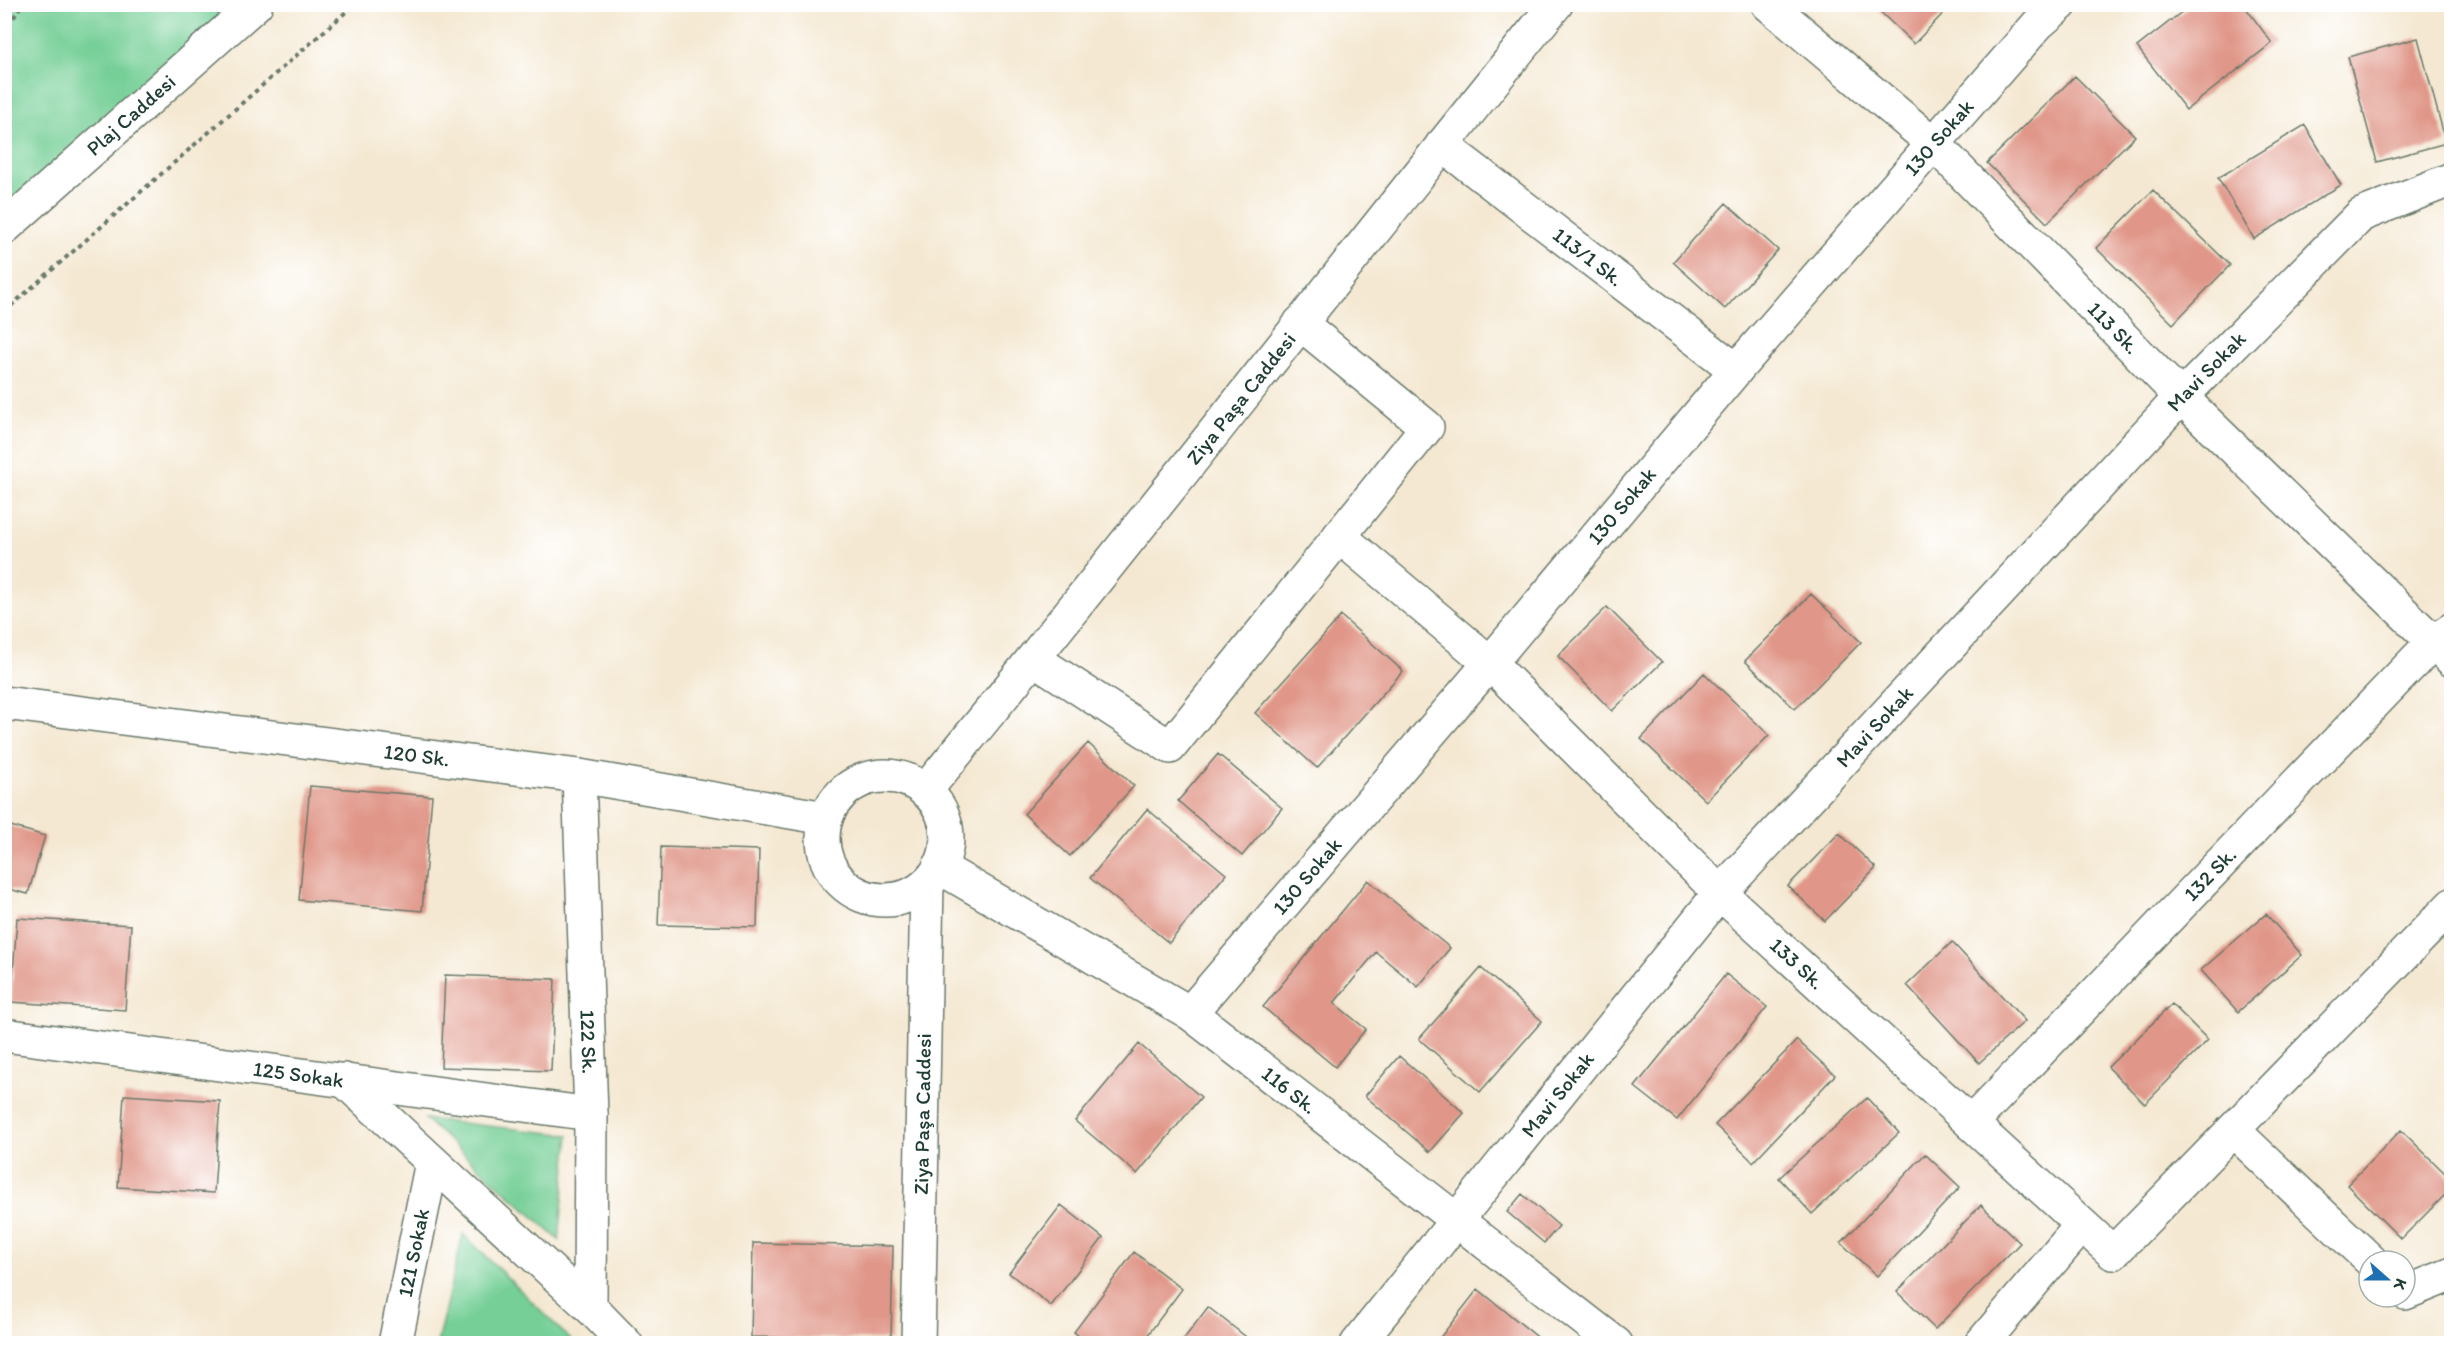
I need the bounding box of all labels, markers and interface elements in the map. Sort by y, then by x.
street label: Plaj Caddesi [81,69,180,161]
street label: 130 Sokak [1898,94,1979,181]
street label: 113/1 Sk. [1548,222,1629,291]
street label: 113 Sk. [2083,296,2145,359]
street label: Mavi Sokak [2161,326,2251,416]
street label: Ziya Paşa Caddesi [1181,327,1301,469]
street label: 130 Sokak [1582,462,1661,549]
street label: Mavi Sokak [1830,680,1918,772]
street label: 120 Sk. [382,738,451,771]
street label: 130 Sokak [1267,832,1347,920]
street label: 132 Sk. [2178,842,2241,906]
street label: 133 Sk. [1765,932,1830,994]
street label: 122 Sk. [575,1009,603,1074]
street label: Ziya Paşa Caddesi [908,1033,936,1195]
street label: Mavi Sokak [1515,1047,1599,1142]
street label: 125 Sokak [252,1056,345,1093]
street label: 116 Sk. [1257,1060,1322,1119]
street label: 121 Sokak [392,1206,434,1299]
north arrow [2357,1249,2417,1309]
text: K [2390,1276,2411,1293]

